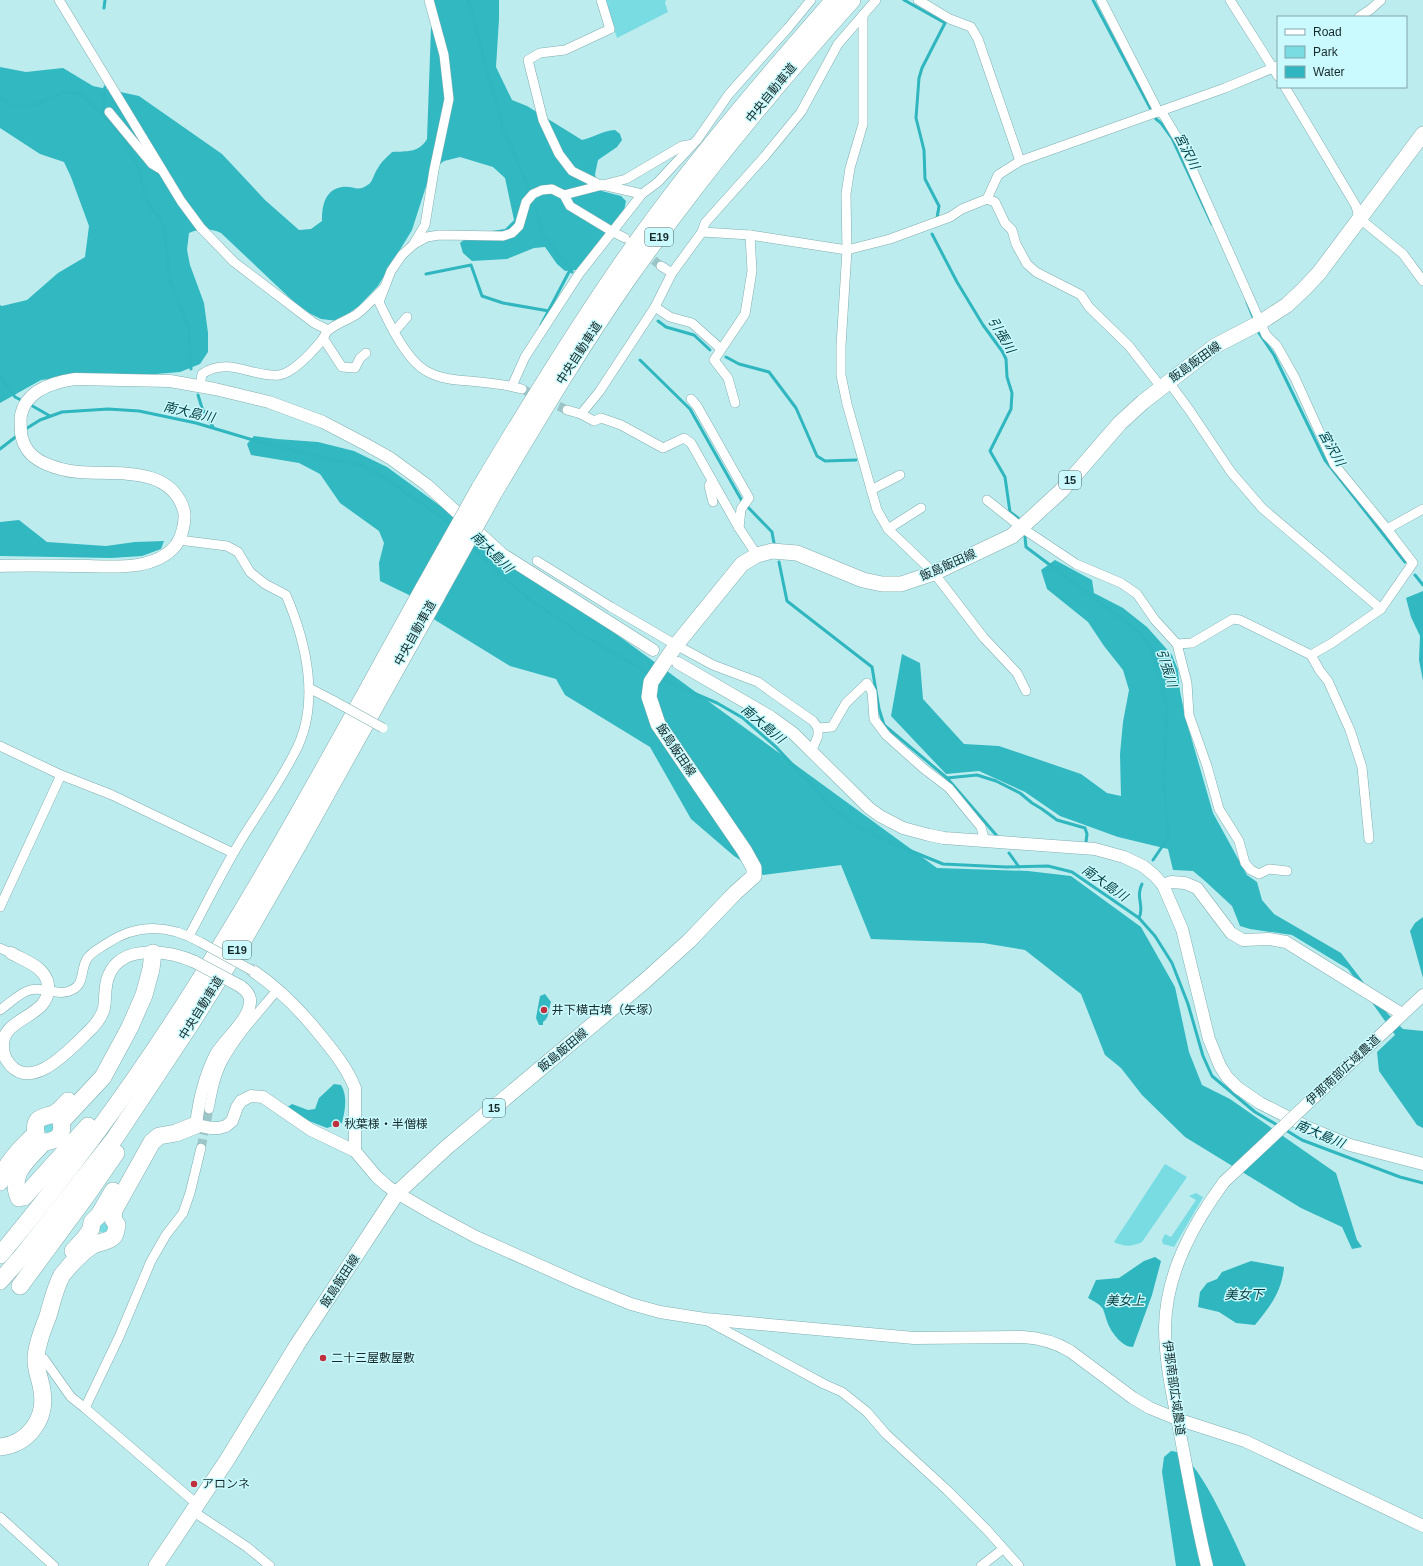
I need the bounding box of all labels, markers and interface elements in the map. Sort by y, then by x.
legend [1277,16,1407,88]
text: Road [1313,25,1342,39]
text: Park [1313,45,1339,59]
street label: 中央自動車道 [743,61,799,125]
text: Water [1313,65,1345,79]
water label: 宮沢川 [1171,130,1203,174]
road number: E19 [645,228,673,246]
water label: 引張川 [986,314,1019,357]
street label: 中央自動車道 [554,319,604,387]
street label: 飯島飯田線 [1167,339,1223,385]
water label: 南大島川 [162,399,218,426]
water label: 宮沢川 [1316,427,1349,470]
road number: 15 [1059,471,1081,489]
water label: 南大島川 [468,529,517,577]
street label: 飯島飯田線 [918,546,978,584]
street label: 中央自動車道 [391,598,439,668]
water label: 引張川 [1154,647,1180,691]
water label: 南大島川 [738,702,789,748]
street label: 飯島飯田線 [653,721,699,779]
water label: 南大島川 [1079,862,1132,905]
road number: E19 [223,941,251,959]
street label: 中央自動車道 [176,974,226,1042]
place label: 井下横古墳（矢塚） [552,1003,660,1017]
marker: 井下横古墳（矢塚） [539,1005,549,1015]
street label: 飯島飯田線 [536,1025,590,1075]
street label: 伊那南部広域農道 [1303,1032,1383,1108]
road number: 15 [483,1099,505,1117]
place label: 秋葉様・半僧様 [344,1117,428,1131]
water label: 南大島川 [1293,1117,1349,1152]
marker: 秋葉様・半僧様 [331,1119,341,1129]
street label: 飯島飯田線 [318,1252,362,1310]
water label: 美女下 [1224,1287,1265,1302]
water label: 美女上 [1105,1293,1145,1308]
street label: 伊那南部広域農道 [1160,1339,1188,1437]
place label: 二十三屋敷屋敷 [331,1351,415,1365]
marker: 二十三屋敷屋敷 [318,1353,328,1363]
place label: アロンネ [202,1477,250,1491]
marker: アロンネ [189,1479,199,1489]

